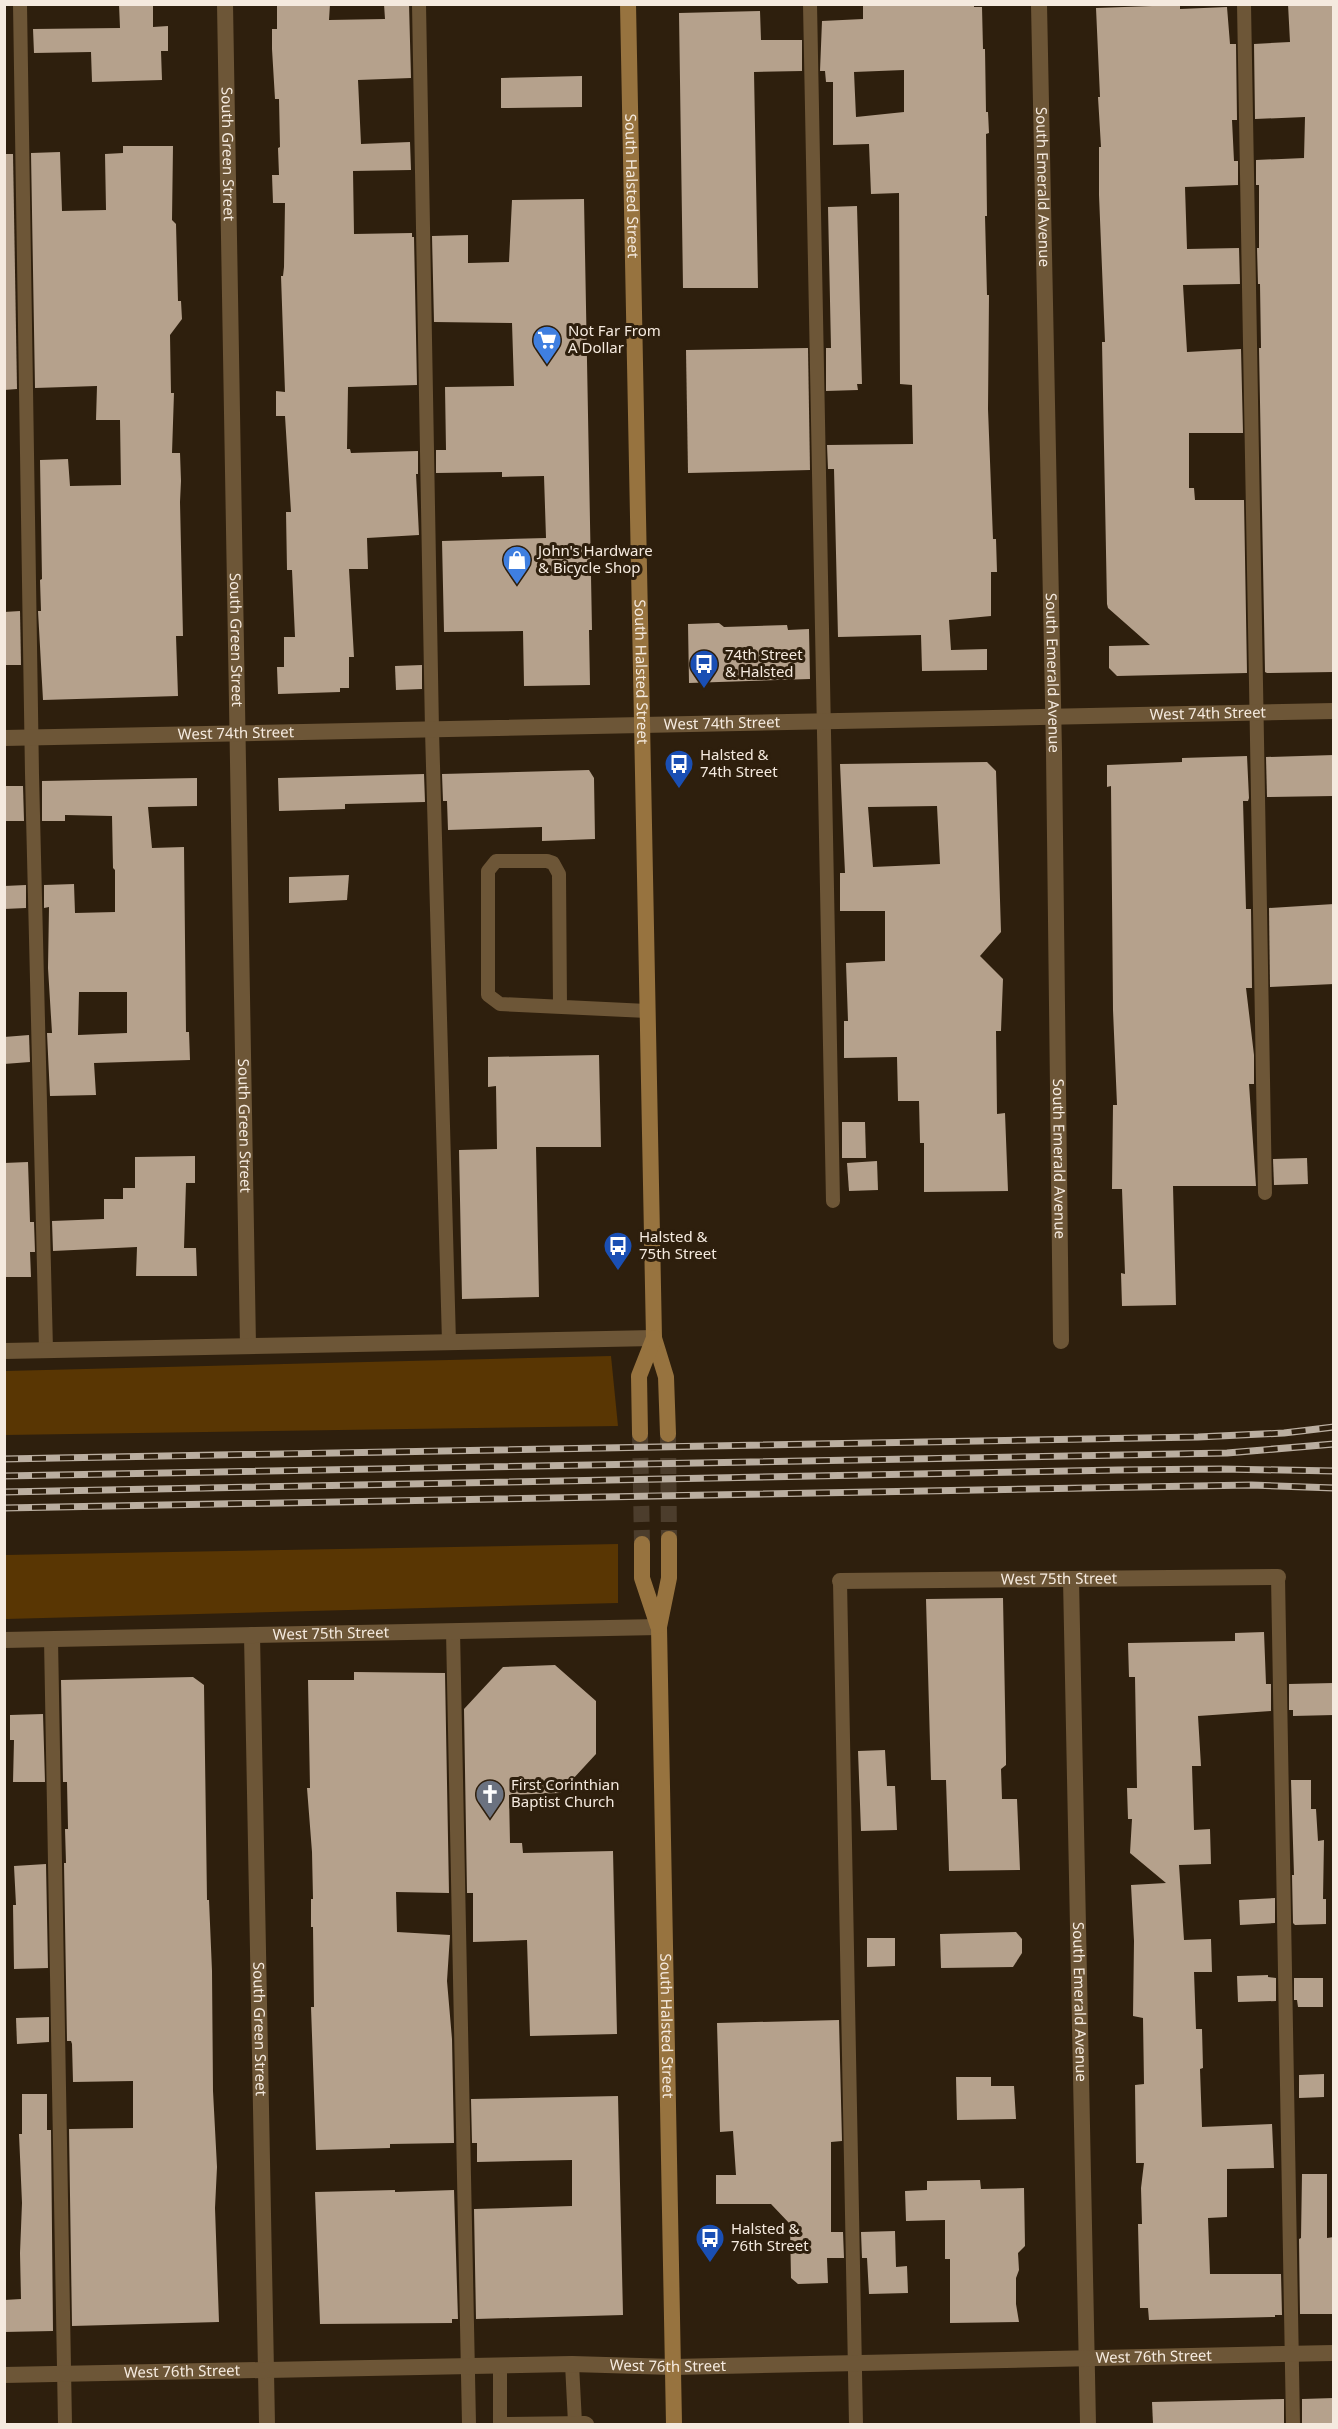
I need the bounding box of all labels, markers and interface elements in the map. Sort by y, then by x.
street label: South Green Street [217,87,240,222]
street label: South Emerald Avenue [1032,107,1055,267]
street label: South Halsted Street [621,113,644,259]
place label: Not Far From A Dollar [568,320,661,357]
supermarket icon: Not Far From A Dollar [531,324,563,366]
place label: John's Hardware & Bicycle Shop [536,540,653,577]
shop icon: John's Hardware & Bicycle Shop [501,544,533,586]
street label: South Green Street [226,573,248,708]
street label: South Emerald Avenue [1042,593,1065,753]
street label: South Halsted Street [631,599,653,745]
place label: 74th Street & Halsted [725,644,803,681]
bus stop icon: 74th Street & Halsted [688,648,720,690]
street label: West 74th Street [1149,701,1267,724]
street label: West 74th Street [663,711,781,734]
street label: West 74th Street [178,721,295,743]
place label: Halsted & 74th Street [700,744,778,781]
bus stop icon: Halsted & 74th Street [663,748,695,790]
street label: South Green Street [234,1059,256,1194]
street label: South Emerald Avenue [1049,1079,1071,1239]
place label: Halsted & 75th Street [639,1226,717,1263]
bus stop icon: Halsted & 75th Street [602,1230,634,1272]
street label: West 75th Street [1001,1567,1118,1589]
street label: West 75th Street [273,1621,390,1644]
place label: First Corinthian Baptist Church [511,1774,619,1811]
church icon: First Corinthian Baptist Church [474,1778,506,1820]
street label: South Emerald Avenue [1069,1922,1092,2082]
street label: South Halsted Street [656,1953,679,2099]
street label: South Green Street [249,1962,272,2097]
place label: Halsted & 76th Street [731,2218,809,2255]
bus stop icon: Halsted & 76th Street [694,2222,726,2264]
street label: West 76th Street [1095,2345,1213,2367]
street label: West 76th Street [609,2354,727,2376]
street label: West 76th Street [124,2359,241,2382]

